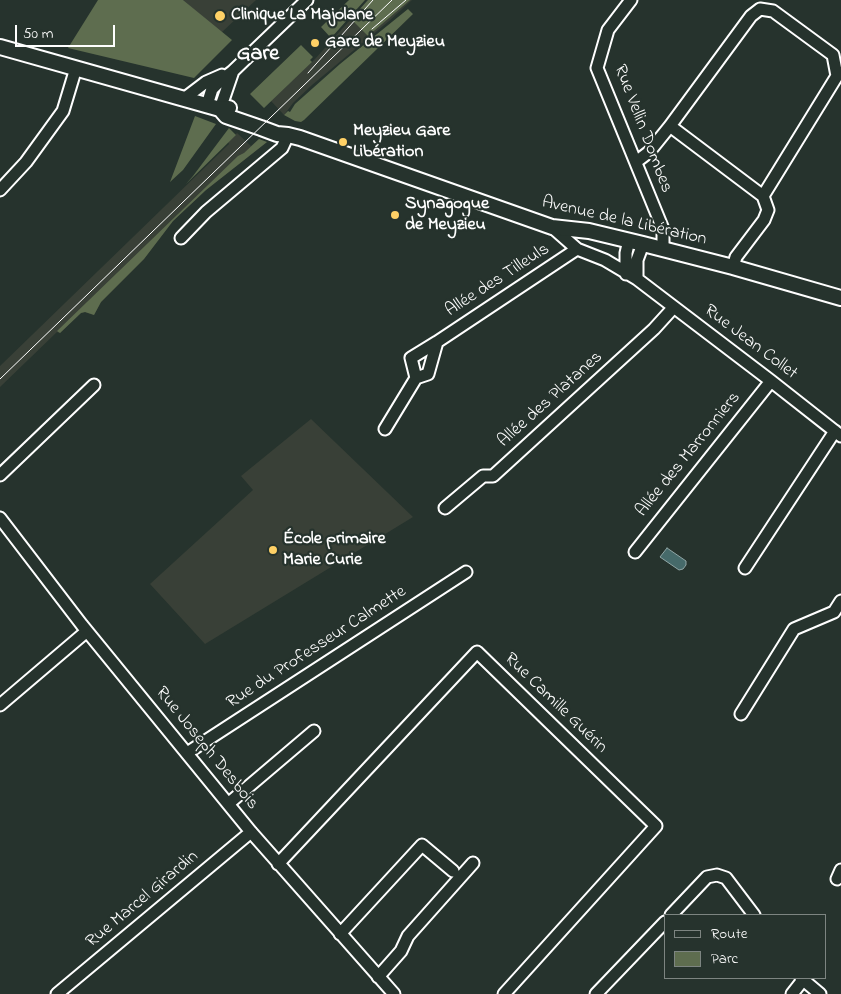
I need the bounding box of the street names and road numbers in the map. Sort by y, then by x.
street label: Rue Vellin Dombes [608,62,676,196]
street label: Avenue de la Libération [539,193,709,251]
street label: Allée des Tilleuls [442,239,554,323]
street label: Rue Jean Collet [699,301,801,385]
street label: Allée des Platanes [494,347,608,453]
street label: Allée des Marronniers [632,388,746,522]
street label: Rue du Professeur Calmette [223,582,411,714]
street label: Rue Camille Guérin [499,649,611,759]
street label: Rue Joseph Desbois [150,683,262,815]
street label: Rue Marcel Girardin [82,847,204,953]

